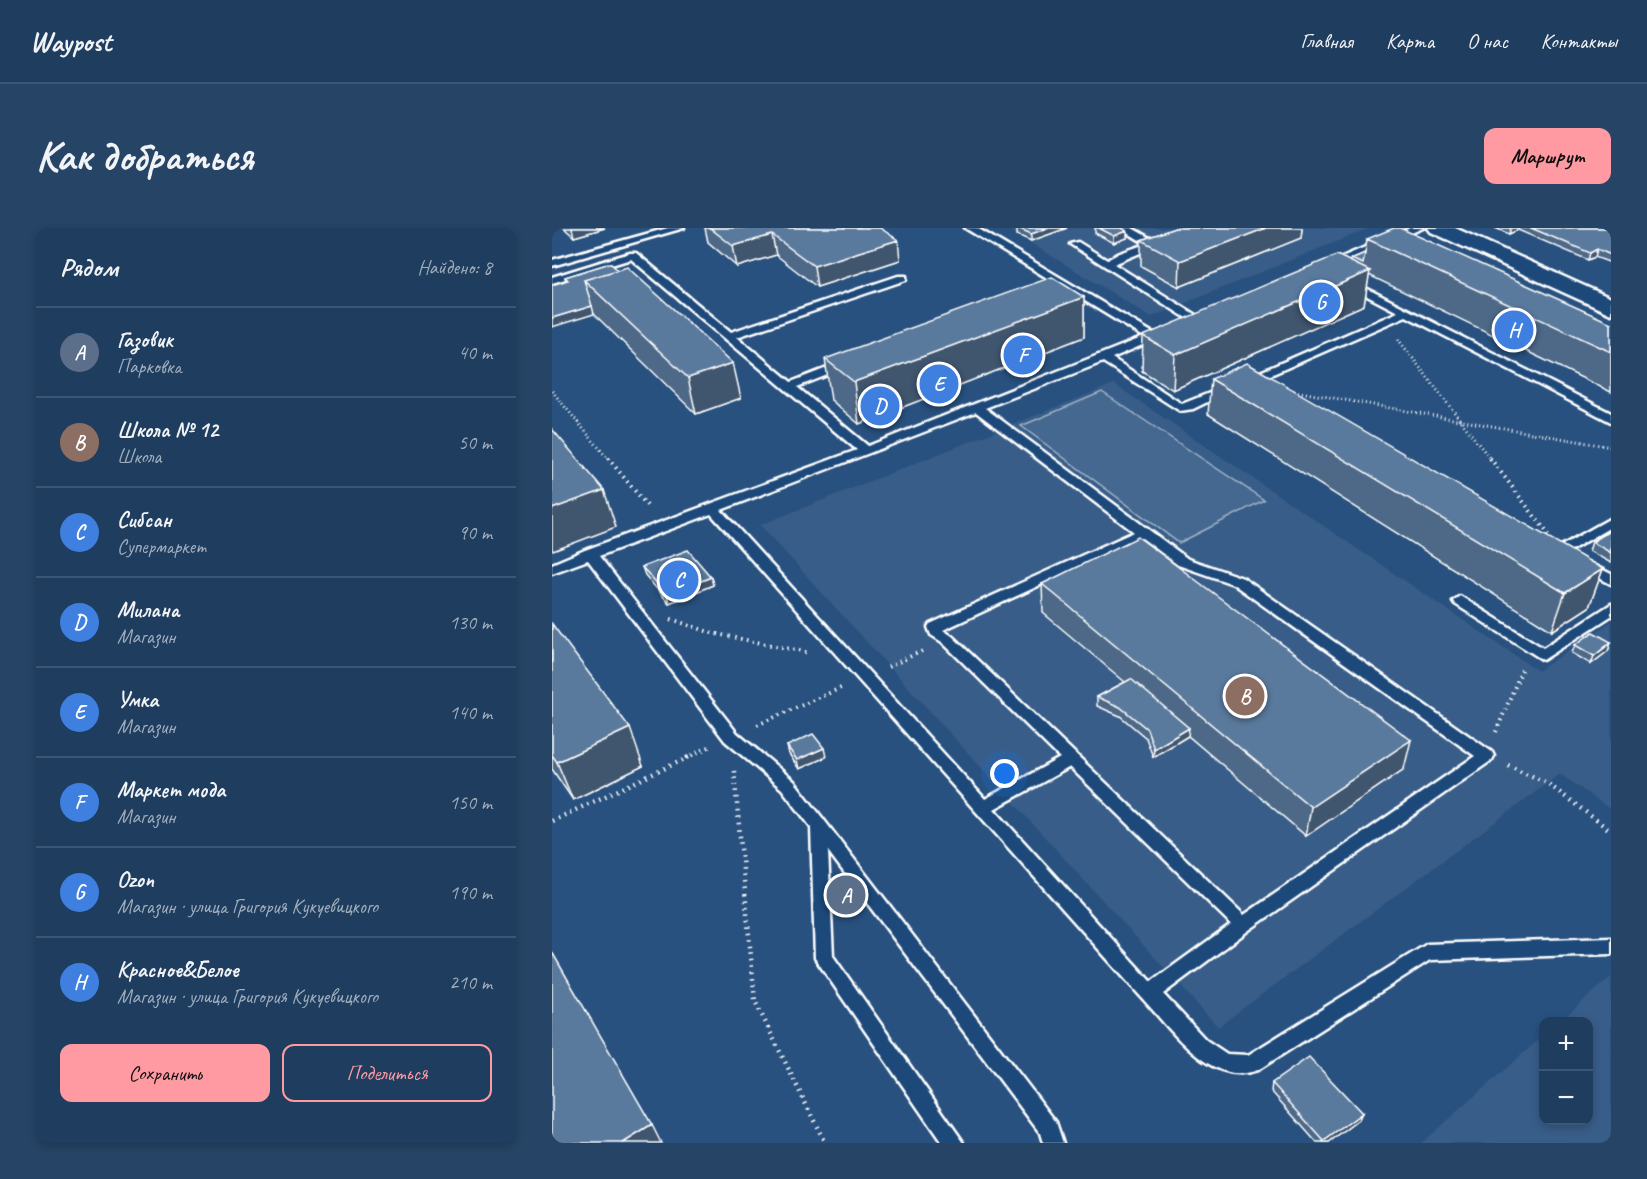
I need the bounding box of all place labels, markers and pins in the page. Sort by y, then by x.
pin: G [1302,280,1340,325]
pin: H [1494,308,1534,352]
pin: F [1004,332,1042,378]
pin: E [920,362,958,406]
pin: D [860,384,900,429]
pin: C [660,558,698,602]
pin: B [1226,674,1264,718]
pin: A [826,872,866,918]

